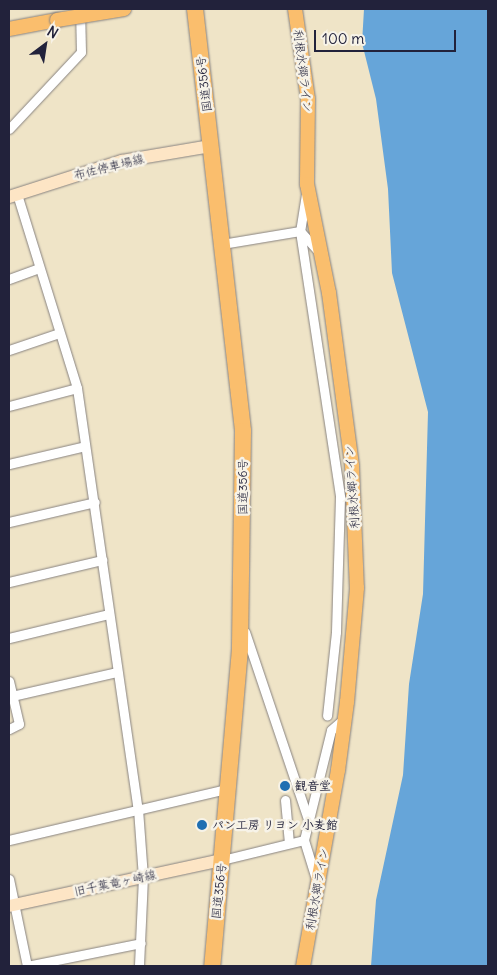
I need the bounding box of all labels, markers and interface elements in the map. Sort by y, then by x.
north arrow [20,20,70,70]
scale bar [317,20,460,52]
text: N [44,22,62,42]
street label: 利根水郷ライン [291,28,315,114]
text: 100 m [322,29,364,48]
street label: 国道356号 [193,55,215,113]
street label: 布佐停車場線 [72,151,146,183]
street label: 利根水郷ライン [342,445,362,529]
street label: 国道356号 [236,459,250,515]
place label: 観音堂 [295,779,331,793]
marker: 観音堂 [279,780,291,792]
place label: パン工房 リヨン 小麦館 [212,818,338,832]
marker: パン工房 リヨン 小麦館 [196,819,208,831]
street label: 利根水郷ライン [303,846,331,932]
street label: 国道356号 [209,862,229,920]
street label: 旧千葉竜ヶ崎線 [72,867,158,899]

